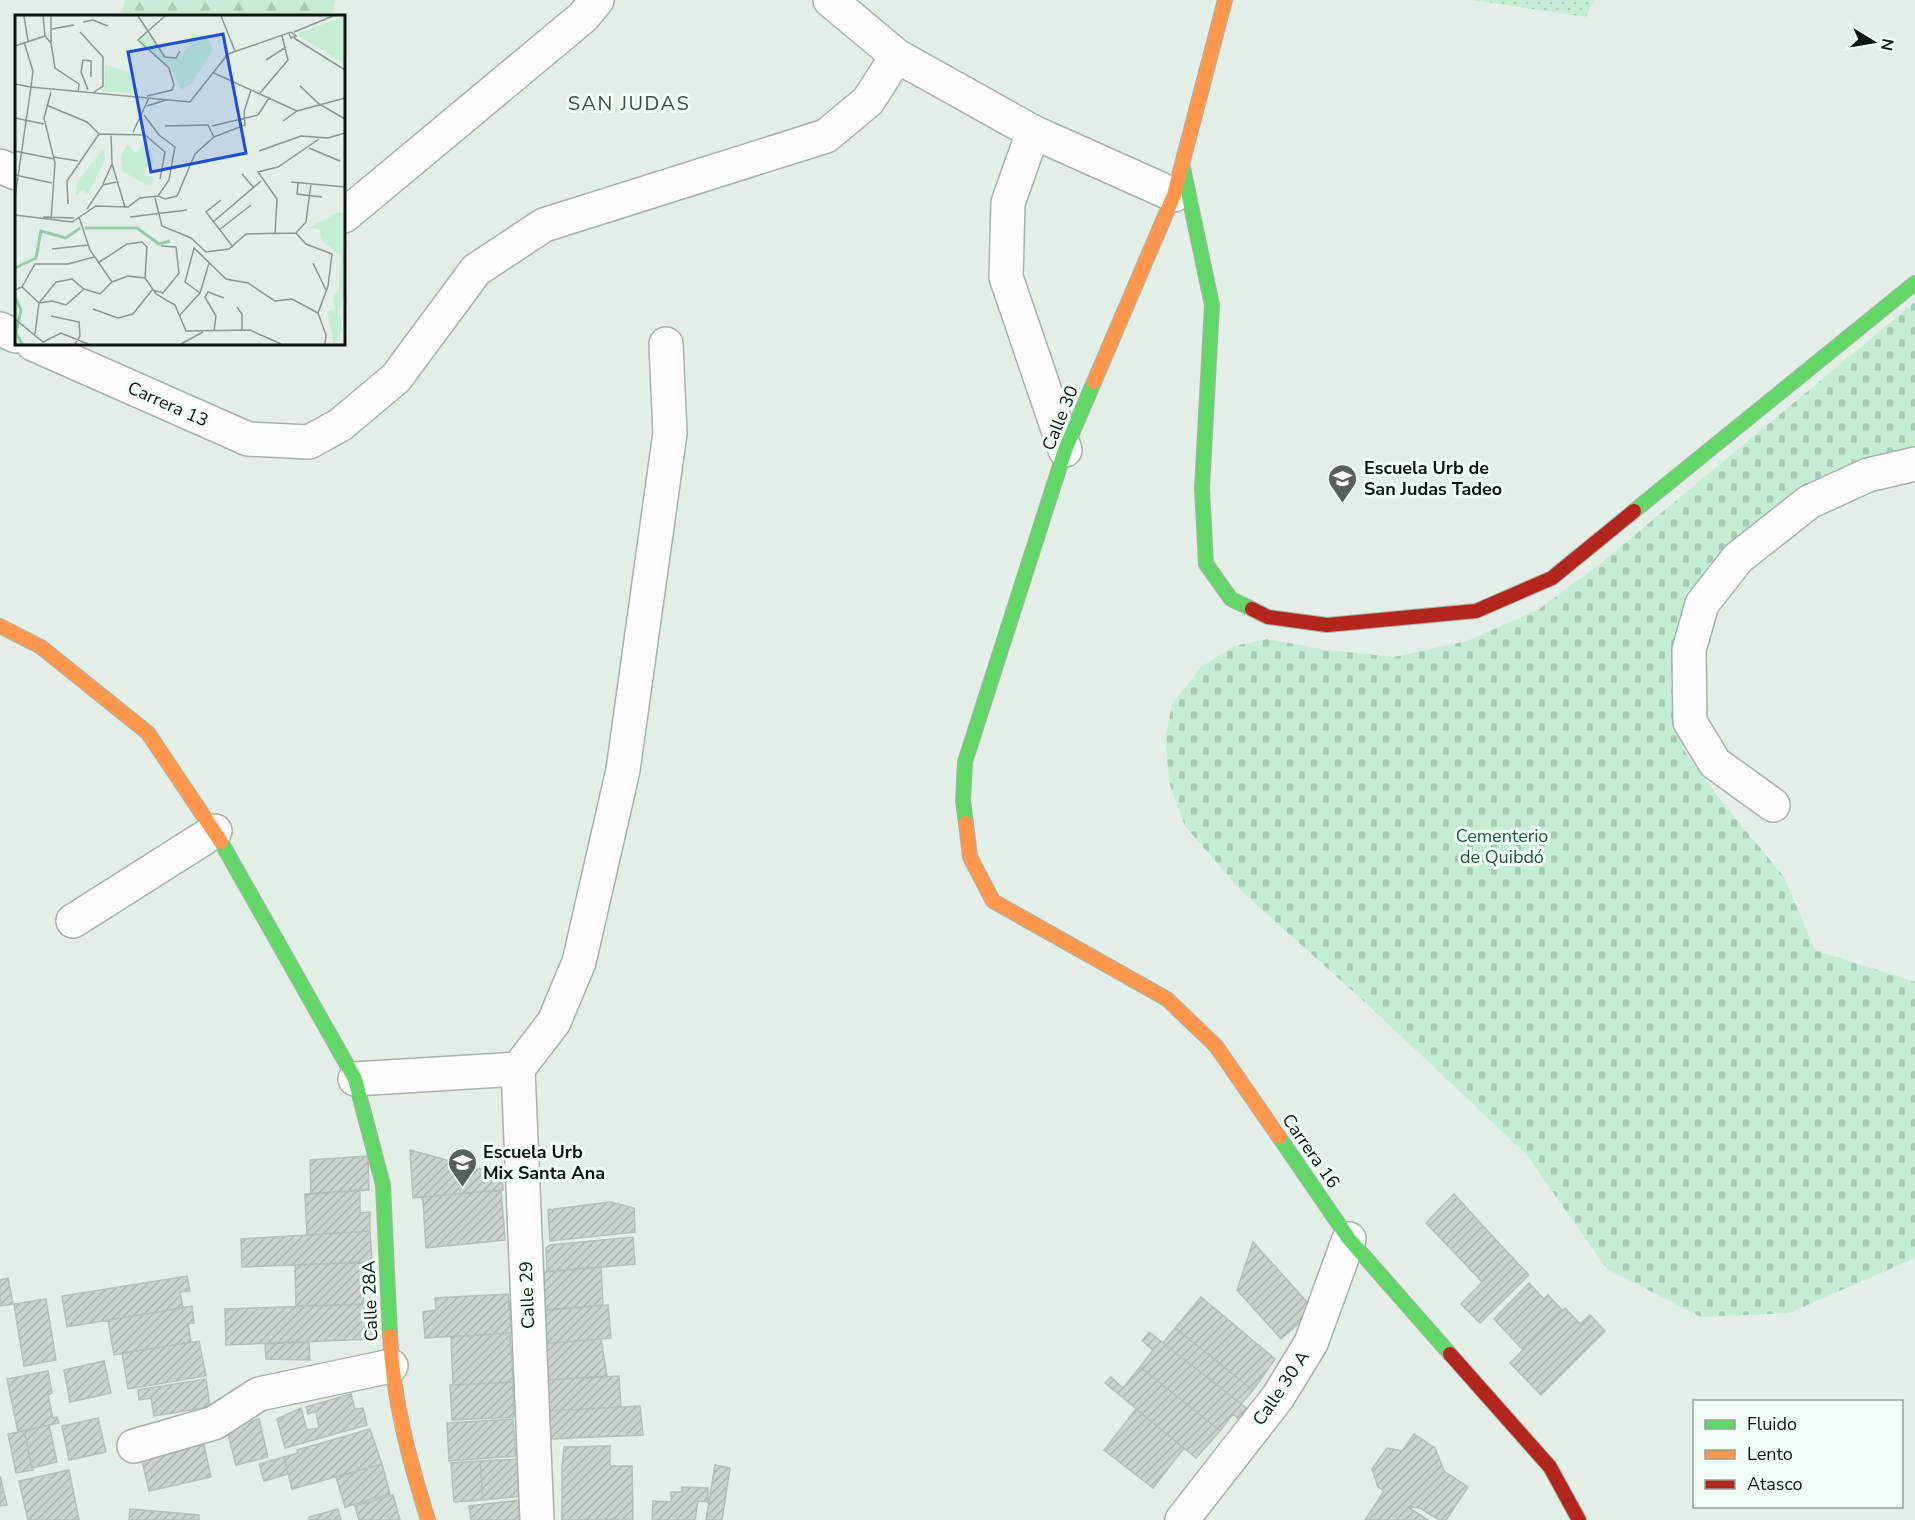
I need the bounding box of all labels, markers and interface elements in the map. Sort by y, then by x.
north arrow [1843,12,1903,72]
inset map [15,15,345,345]
text: N [1875,37,1899,53]
district label: SAN JUDAS [568,90,690,117]
street label: Carrera 13 [124,376,212,432]
street label: Calle 30 [1036,382,1084,454]
place label: Escuela Urb de San Judas Tadeo [1364,456,1502,501]
school or university icon: Escuela Urb de San Judas Tadeo [1327,462,1359,504]
park label: Cementerio de Quibdó [1456,824,1548,869]
street label: Carrera 16 [1277,1109,1345,1193]
place label: Escuela Urb Mix Santa Ana [483,1140,605,1185]
school or university icon: Escuela Urb Mix Santa Ana [446,1146,478,1188]
street label: Calle 28A [357,1260,383,1342]
street label: Calle 29 [514,1261,540,1329]
street label: Calle 30 A [1247,1346,1315,1430]
legend [1693,1400,1903,1508]
text: Fluido [1747,1412,1797,1436]
text: Lento [1747,1442,1793,1466]
text: Atasco [1747,1472,1803,1496]

